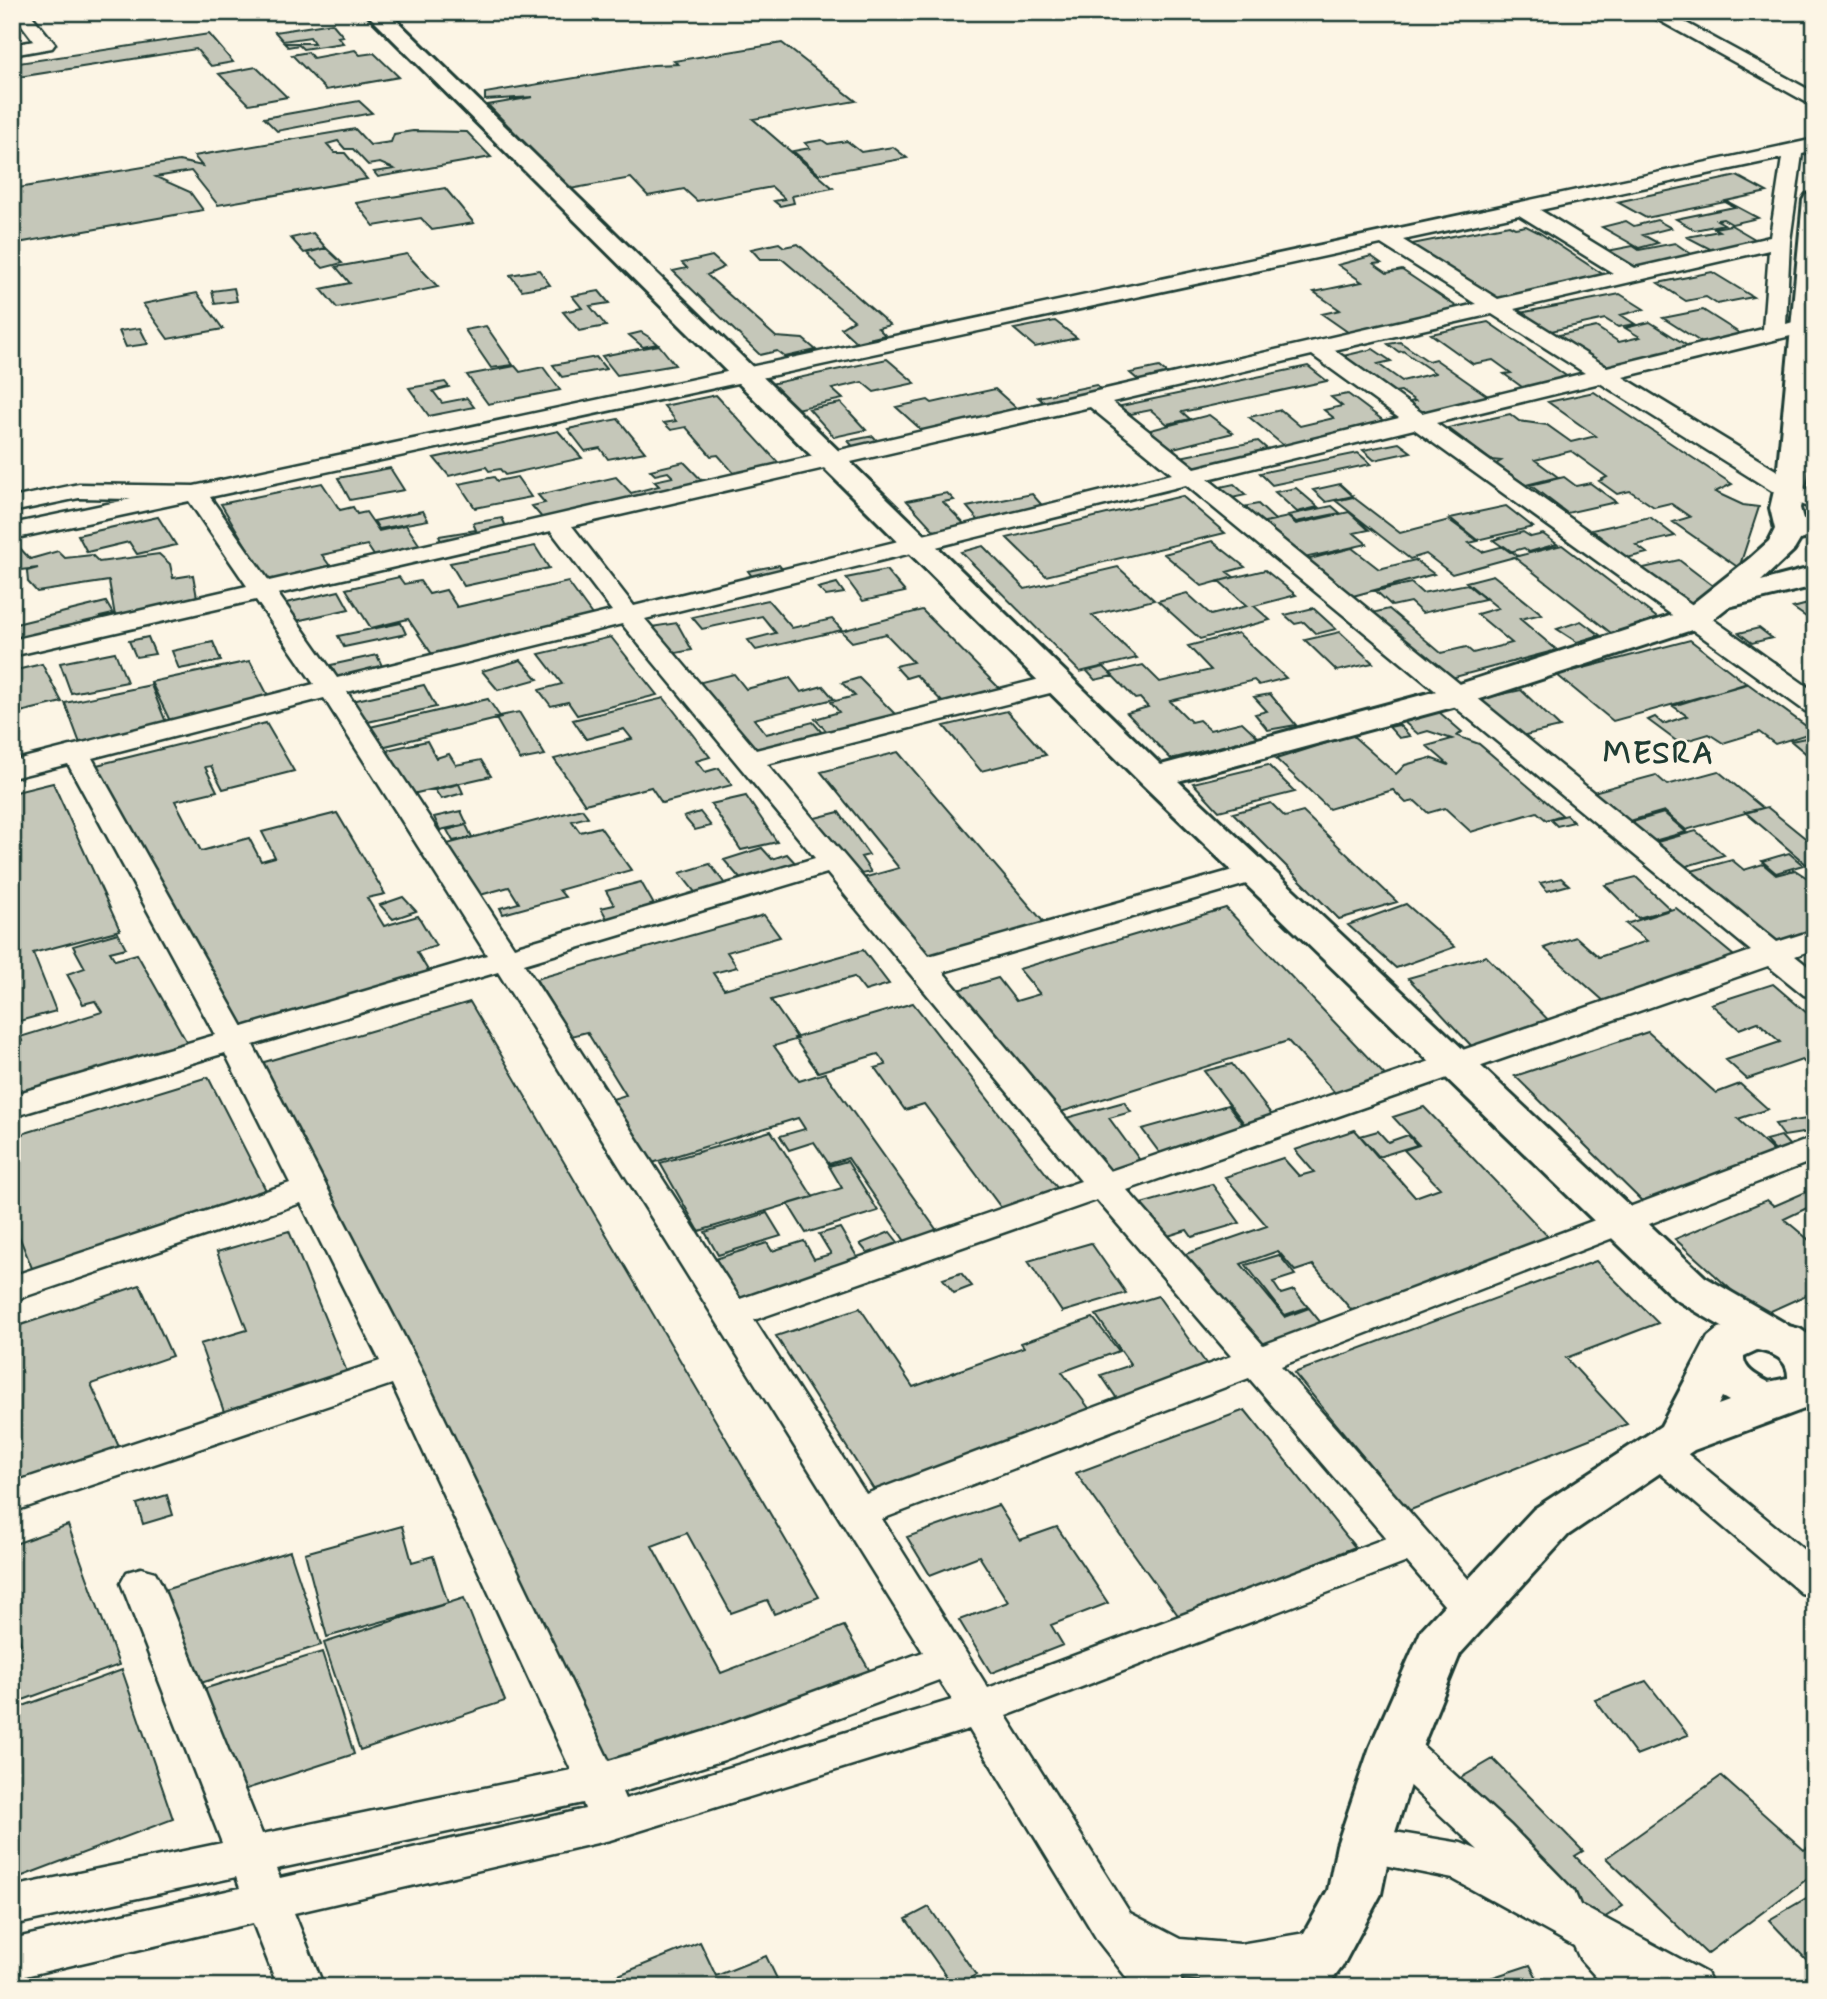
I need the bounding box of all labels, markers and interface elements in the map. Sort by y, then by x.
district label: MESRA [1603,733,1715,775]

